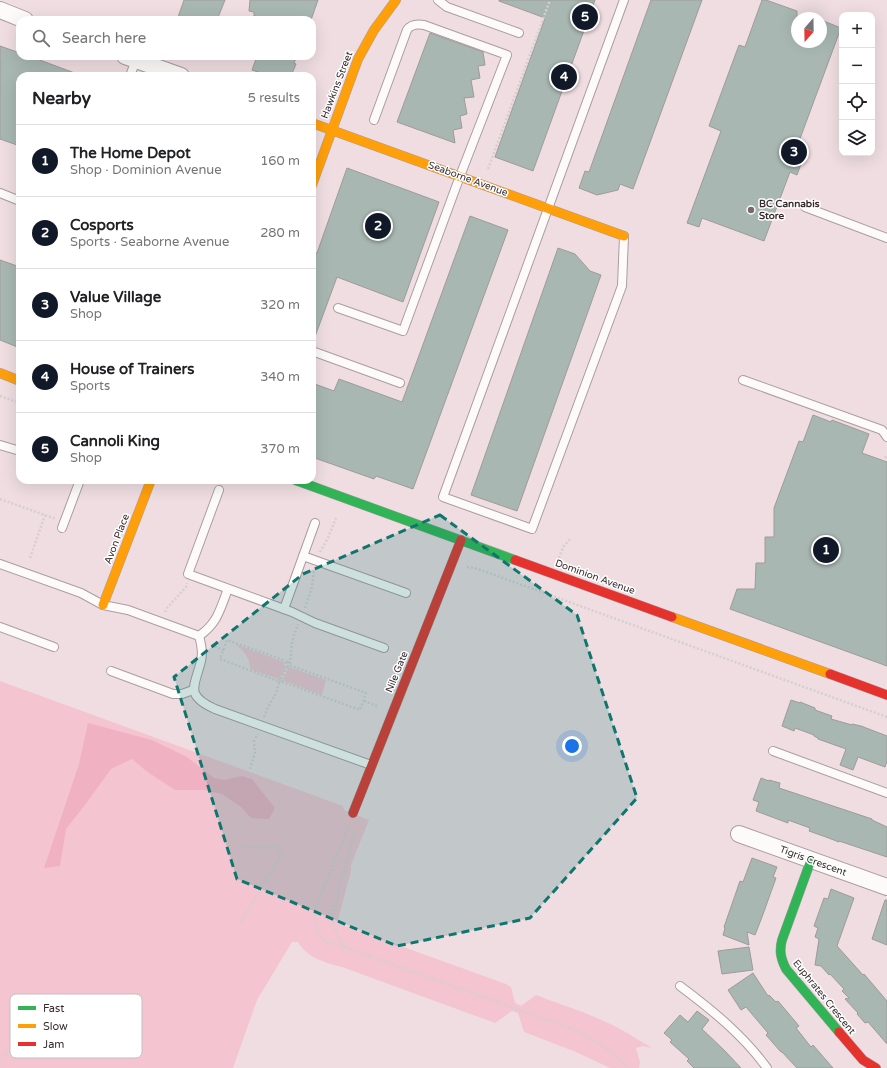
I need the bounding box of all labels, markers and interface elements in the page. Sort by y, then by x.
pin: 5 [572,2,598,32]
north arrow [791,12,827,48]
map controls [839,12,875,156]
button: + [839,12,875,48]
search box [16,16,316,60]
icon: search [30,27,52,49]
text: Search here [62,29,146,47]
button: − [839,48,875,84]
street label: Hawkins Street [319,50,355,120]
pin: 4 [551,62,577,92]
button: locate [839,84,875,120]
text: Nearby [32,88,91,109]
text: 5 results [248,90,300,106]
button: layers [839,120,875,156]
pin: 3 [781,137,807,167]
text: The Home Depot [70,144,191,162]
text: 1 [41,153,49,169]
text: 160 m [260,153,300,169]
street label: Seaborne Avenue [427,159,510,199]
text: Shop · Dominion Avenue [70,162,222,178]
place label: BC Cannabis Store [759,198,820,222]
marker: BC Cannabis Store [746,205,756,215]
pin: 2 [365,211,391,241]
text: Cosports [70,216,134,234]
text: 2 [41,225,49,241]
text: 280 m [260,225,300,241]
text: Sports · Seaborne Avenue [70,234,229,250]
text: Value Village [70,288,161,306]
text: 3 [41,297,49,313]
text: 320 m [260,297,300,313]
text: Shop [70,306,102,322]
text: House of Trainers [70,360,194,378]
text: 4 [41,369,49,385]
text: 340 m [260,369,300,385]
text: Sports [70,378,110,394]
text: Cannoli King [70,432,160,450]
text: 5 [41,441,49,457]
text: 370 m [260,441,300,457]
text: Shop [70,450,102,466]
street label: Avon Place [102,512,132,566]
pin: 1 [813,535,839,565]
street label: Dominion Avenue [553,557,637,597]
street label: Nile Gate [383,649,411,694]
your location [562,736,582,756]
street label: Tigris Crescent [778,843,848,879]
street label: Euphrates Crescent [790,957,858,1037]
legend [10,994,142,1058]
text: Fast [43,1002,64,1015]
text: Slow [43,1020,68,1033]
text: Jam [43,1038,64,1051]

